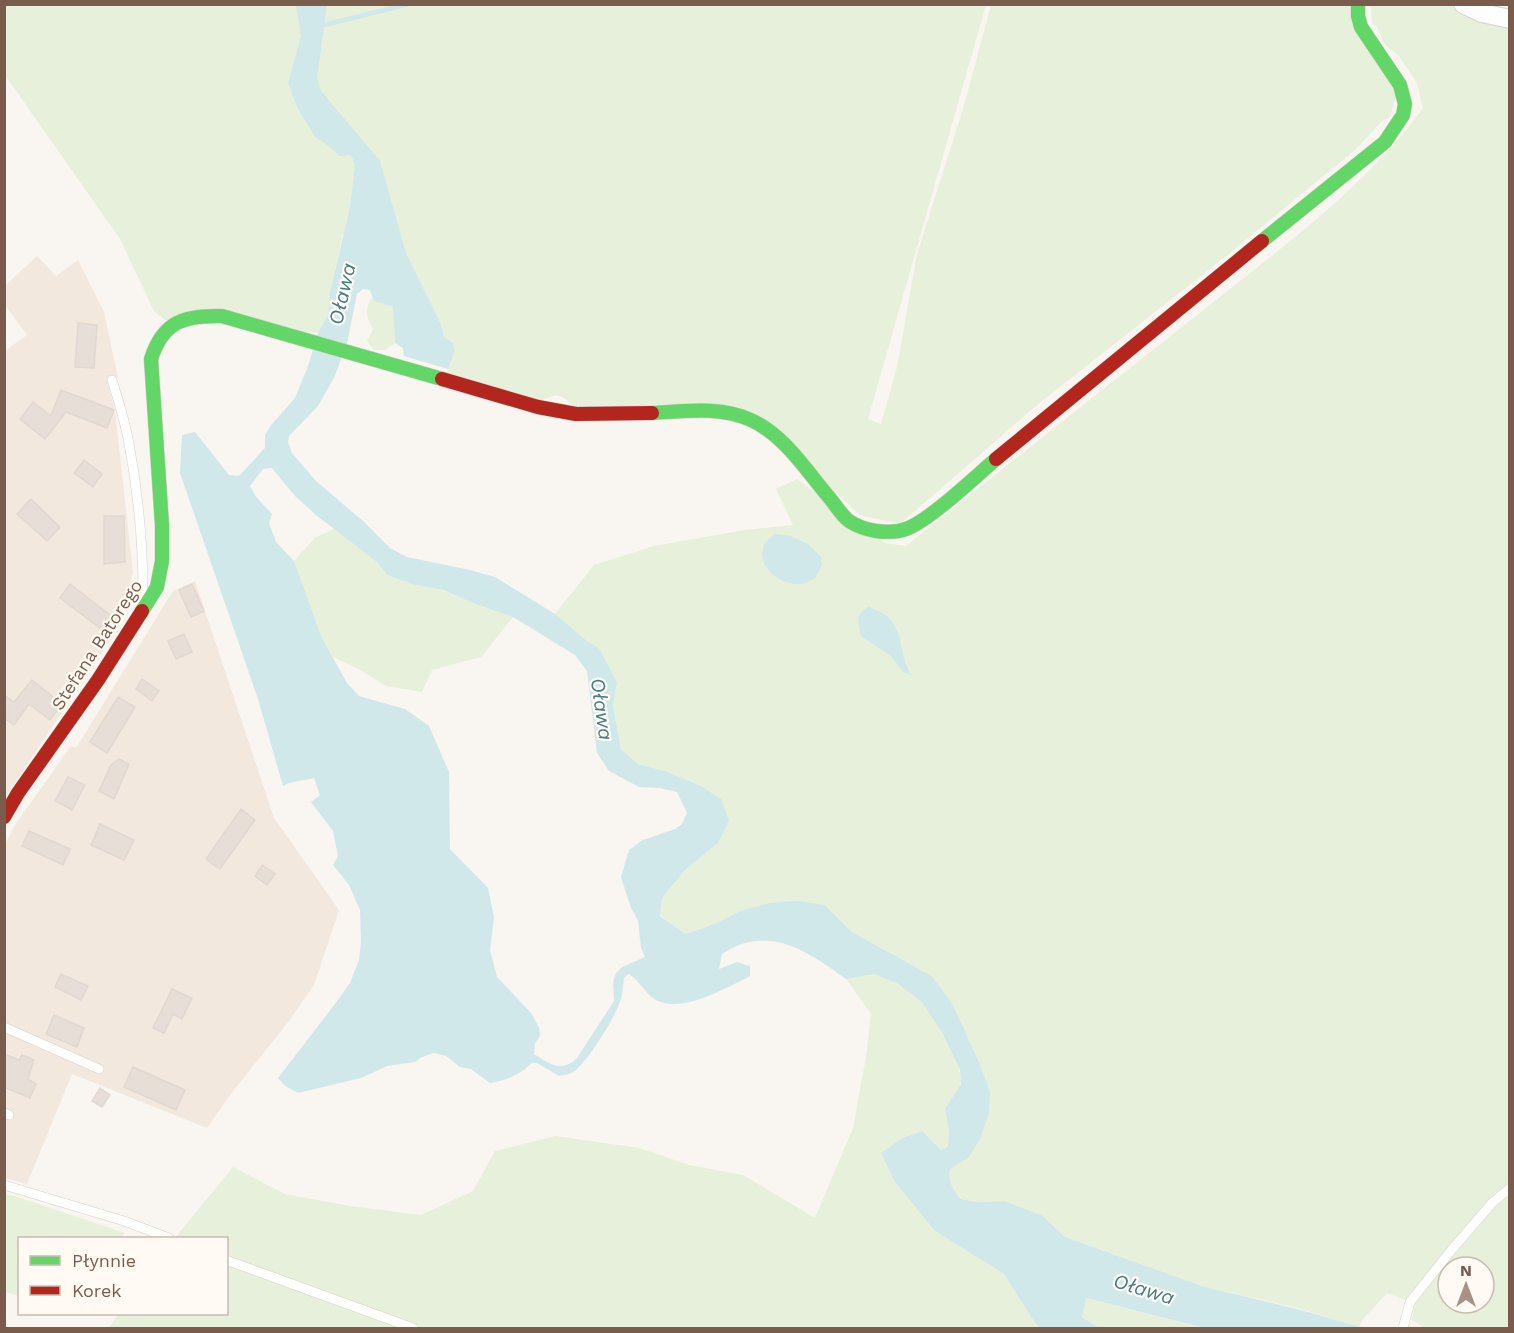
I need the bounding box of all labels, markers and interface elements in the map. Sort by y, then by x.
water label: Oława [323,261,361,327]
street label: Stefana Batorego [47,576,146,714]
water label: Oława [586,676,618,742]
legend [18,1237,228,1315]
text: Płynnie [72,1250,136,1271]
north arrow [1436,1255,1496,1315]
text: N [1460,1261,1472,1280]
water label: Oława [1111,1268,1177,1310]
text: Korek [72,1280,122,1301]

